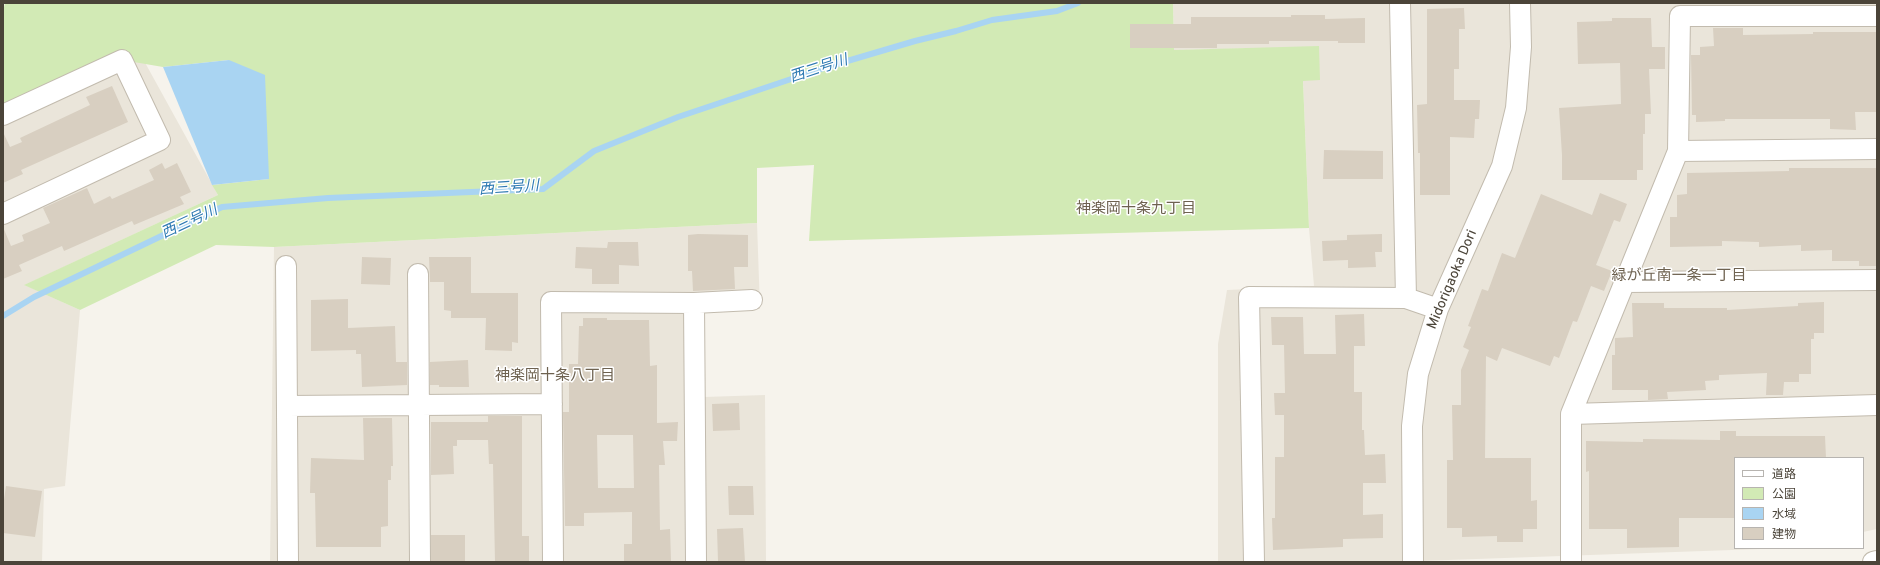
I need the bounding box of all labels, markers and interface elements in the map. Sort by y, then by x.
water label: 西三号川 [788,52,850,88]
water label: 西三号川 [478,178,540,200]
district label: 神楽岡十条九丁目 [1076,201,1196,219]
water label: 西三号川 [159,202,221,244]
street label: Midorigaoka Dori [1424,228,1482,332]
district label: 緑が丘南一条一丁目 [1612,268,1746,286]
district label: 神楽岡十条八丁目 [495,368,615,386]
legend [1734,457,1864,549]
text: 道路 [1772,467,1796,483]
text: 公園 [1772,487,1796,503]
text: 水域 [1772,507,1796,523]
text: 建物 [1772,527,1796,543]

